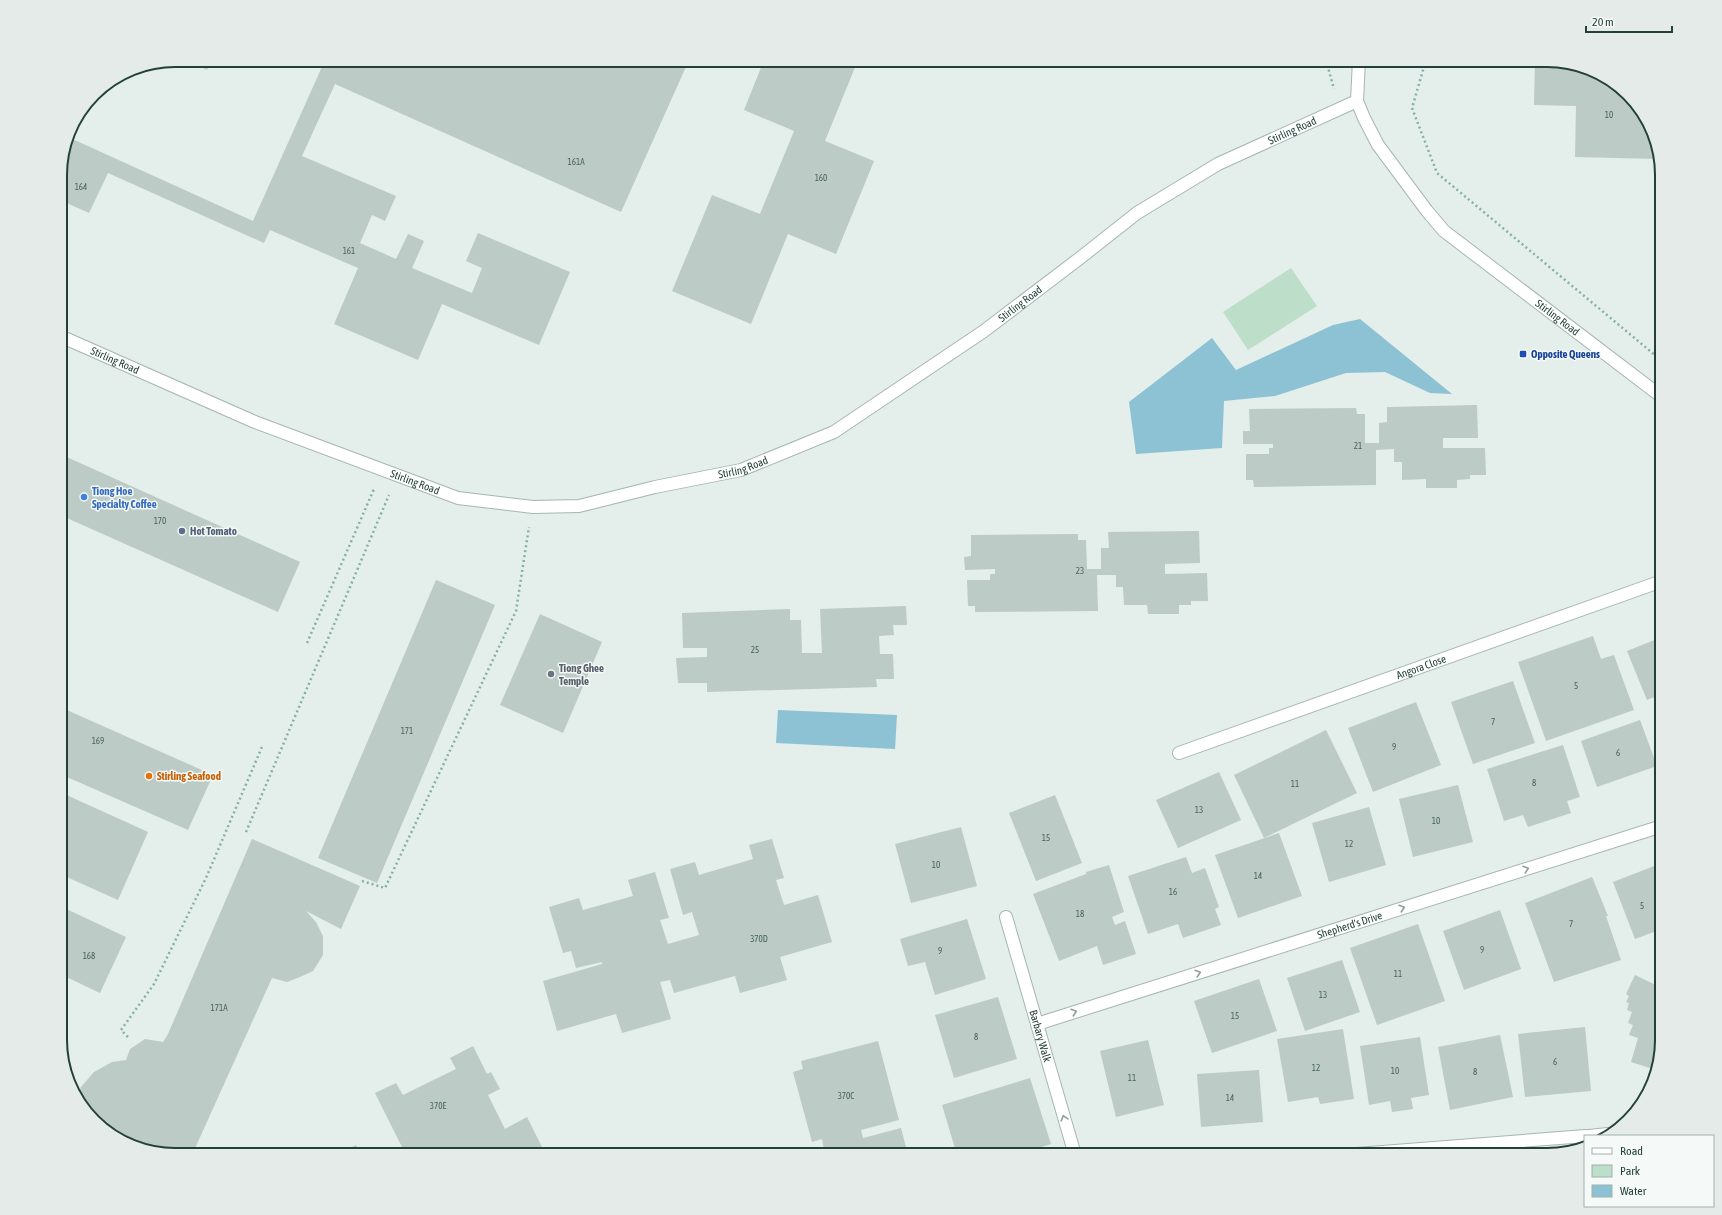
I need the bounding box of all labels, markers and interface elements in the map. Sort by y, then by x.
scale bar [1586,8,1672,34]
text: 20 m [1592,15,1614,29]
house number: 10 [1605,110,1613,120]
street label: Stirling Road [1266,114,1318,147]
house number: 161A [567,157,585,167]
house number: 160 [815,173,827,183]
house number: 164 [75,182,87,192]
house number: 161 [343,246,355,256]
street label: Stirling Road [996,283,1044,324]
street label: Stirling Road [1533,297,1582,338]
street label: Stirling Road [89,344,141,376]
place label: Opposite Queens [1531,348,1600,360]
marker: Opposite Queens [1518,349,1528,359]
house number: 21 [1354,441,1362,451]
street label: Stirling Road [717,454,770,480]
street label: Stirling Road [389,467,441,497]
place label: Tiong Hoe Specialty Coffee [92,485,157,510]
marker: Tiong Hoe Specialty Coffee [79,492,89,502]
house number: 170 [154,516,166,526]
place label: Hot Tomato [190,525,237,537]
marker: Hot Tomato [177,526,187,536]
house number: 23 [1076,566,1084,576]
house number: 25 [751,645,759,655]
street label: Angora Close [1395,652,1448,681]
place label: Tiong Ghee Temple [559,662,604,687]
marker: Tiong Ghee Temple [546,669,556,679]
house number: 5 [1574,681,1578,691]
house number: 7 [1491,717,1495,727]
house number: 171 [401,726,413,736]
house number: 169 [92,736,104,746]
house number: 9 [1392,742,1396,752]
house number: 6 [1616,748,1620,758]
place label: Stirling Seafood [157,770,221,782]
marker: Stirling Seafood [144,771,154,781]
house number: 8 [1532,778,1536,788]
house number: 11 [1291,779,1299,789]
house number: 13 [1195,805,1203,815]
house number: 10 [1432,816,1440,826]
house number: 15 [1042,833,1050,843]
house number: 12 [1345,839,1353,849]
house number: 10 [932,860,940,870]
one-way arrow [1522,865,1529,874]
house number: 14 [1254,871,1262,881]
house number: 16 [1169,887,1177,897]
house number: 5 [1640,901,1644,911]
one-way arrow [1398,904,1405,913]
house number: 18 [1076,909,1084,919]
street label: Shepherd's Drive [1316,909,1384,941]
house number: 7 [1569,919,1573,929]
house number: 370D [750,934,768,944]
house number: 9 [1480,945,1484,955]
house number: 9 [938,946,942,956]
house number: 168 [83,951,95,961]
one-way arrow [1194,969,1201,978]
house number: 11 [1394,969,1402,979]
house number: 13 [1319,990,1327,1000]
house number: 171A [210,1003,228,1013]
one-way arrow [1070,1008,1077,1017]
street label: Barbary Walk [1027,1009,1054,1064]
house number: 15 [1231,1011,1239,1021]
house number: 8 [974,1032,978,1042]
house number: 6 [1553,1057,1557,1067]
house number: 12 [1312,1063,1320,1073]
house number: 10 [1391,1066,1399,1076]
house number: 8 [1473,1067,1477,1077]
house number: 11 [1128,1073,1136,1083]
house number: 370C [838,1091,854,1101]
house number: 14 [1226,1093,1234,1103]
house number: 370E [430,1101,446,1111]
one-way arrow [1060,1114,1069,1121]
legend [1584,1135,1714,1207]
text: Road [1620,1144,1643,1158]
text: Park [1620,1164,1641,1178]
text: Water [1620,1184,1647,1198]

